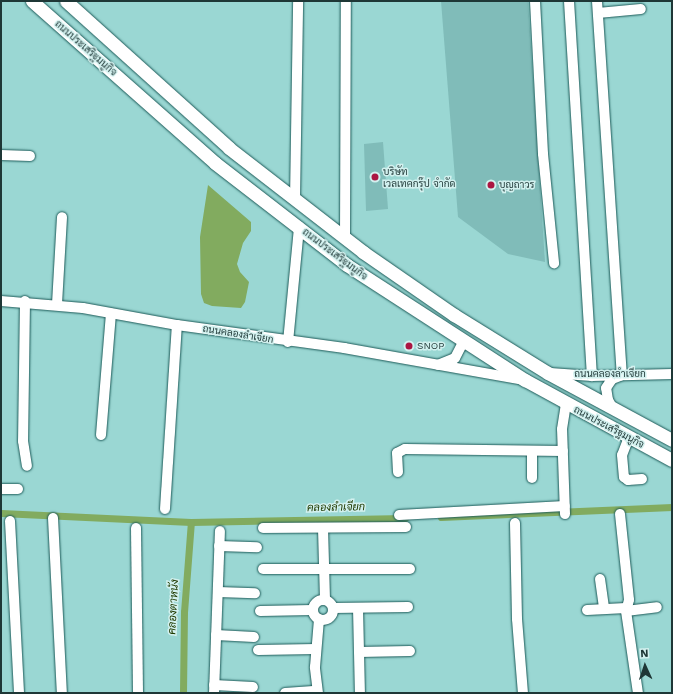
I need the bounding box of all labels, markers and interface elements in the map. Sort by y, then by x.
street label: ถนนประเสริฐมนูกิจ [53,18,119,78]
place label: บริษัท เวลเทคกรุ๊ป จำกัด [383,165,455,188]
marker: บริษัท เวลเทคกรุ๊ป จำกัด [370,172,380,182]
place label: บุญถาวร [499,179,534,191]
marker: บุญถาวร [486,180,496,190]
street label: ถนนประเสริฐมนูกิจ [300,226,370,282]
street label: ถนนคลองลำเจียก [202,322,274,346]
place label: SNOP [417,340,444,352]
marker: SNOP [404,341,414,351]
street label: ถนนคลองลำเจียก [574,368,646,380]
street label: ถนนประเสริฐมนูกิจ [572,403,646,451]
water label: คลองลำเจียก [307,501,365,515]
water label: คลองตาหนัง [166,579,182,635]
north arrow [625,646,665,686]
text: N [640,647,649,660]

